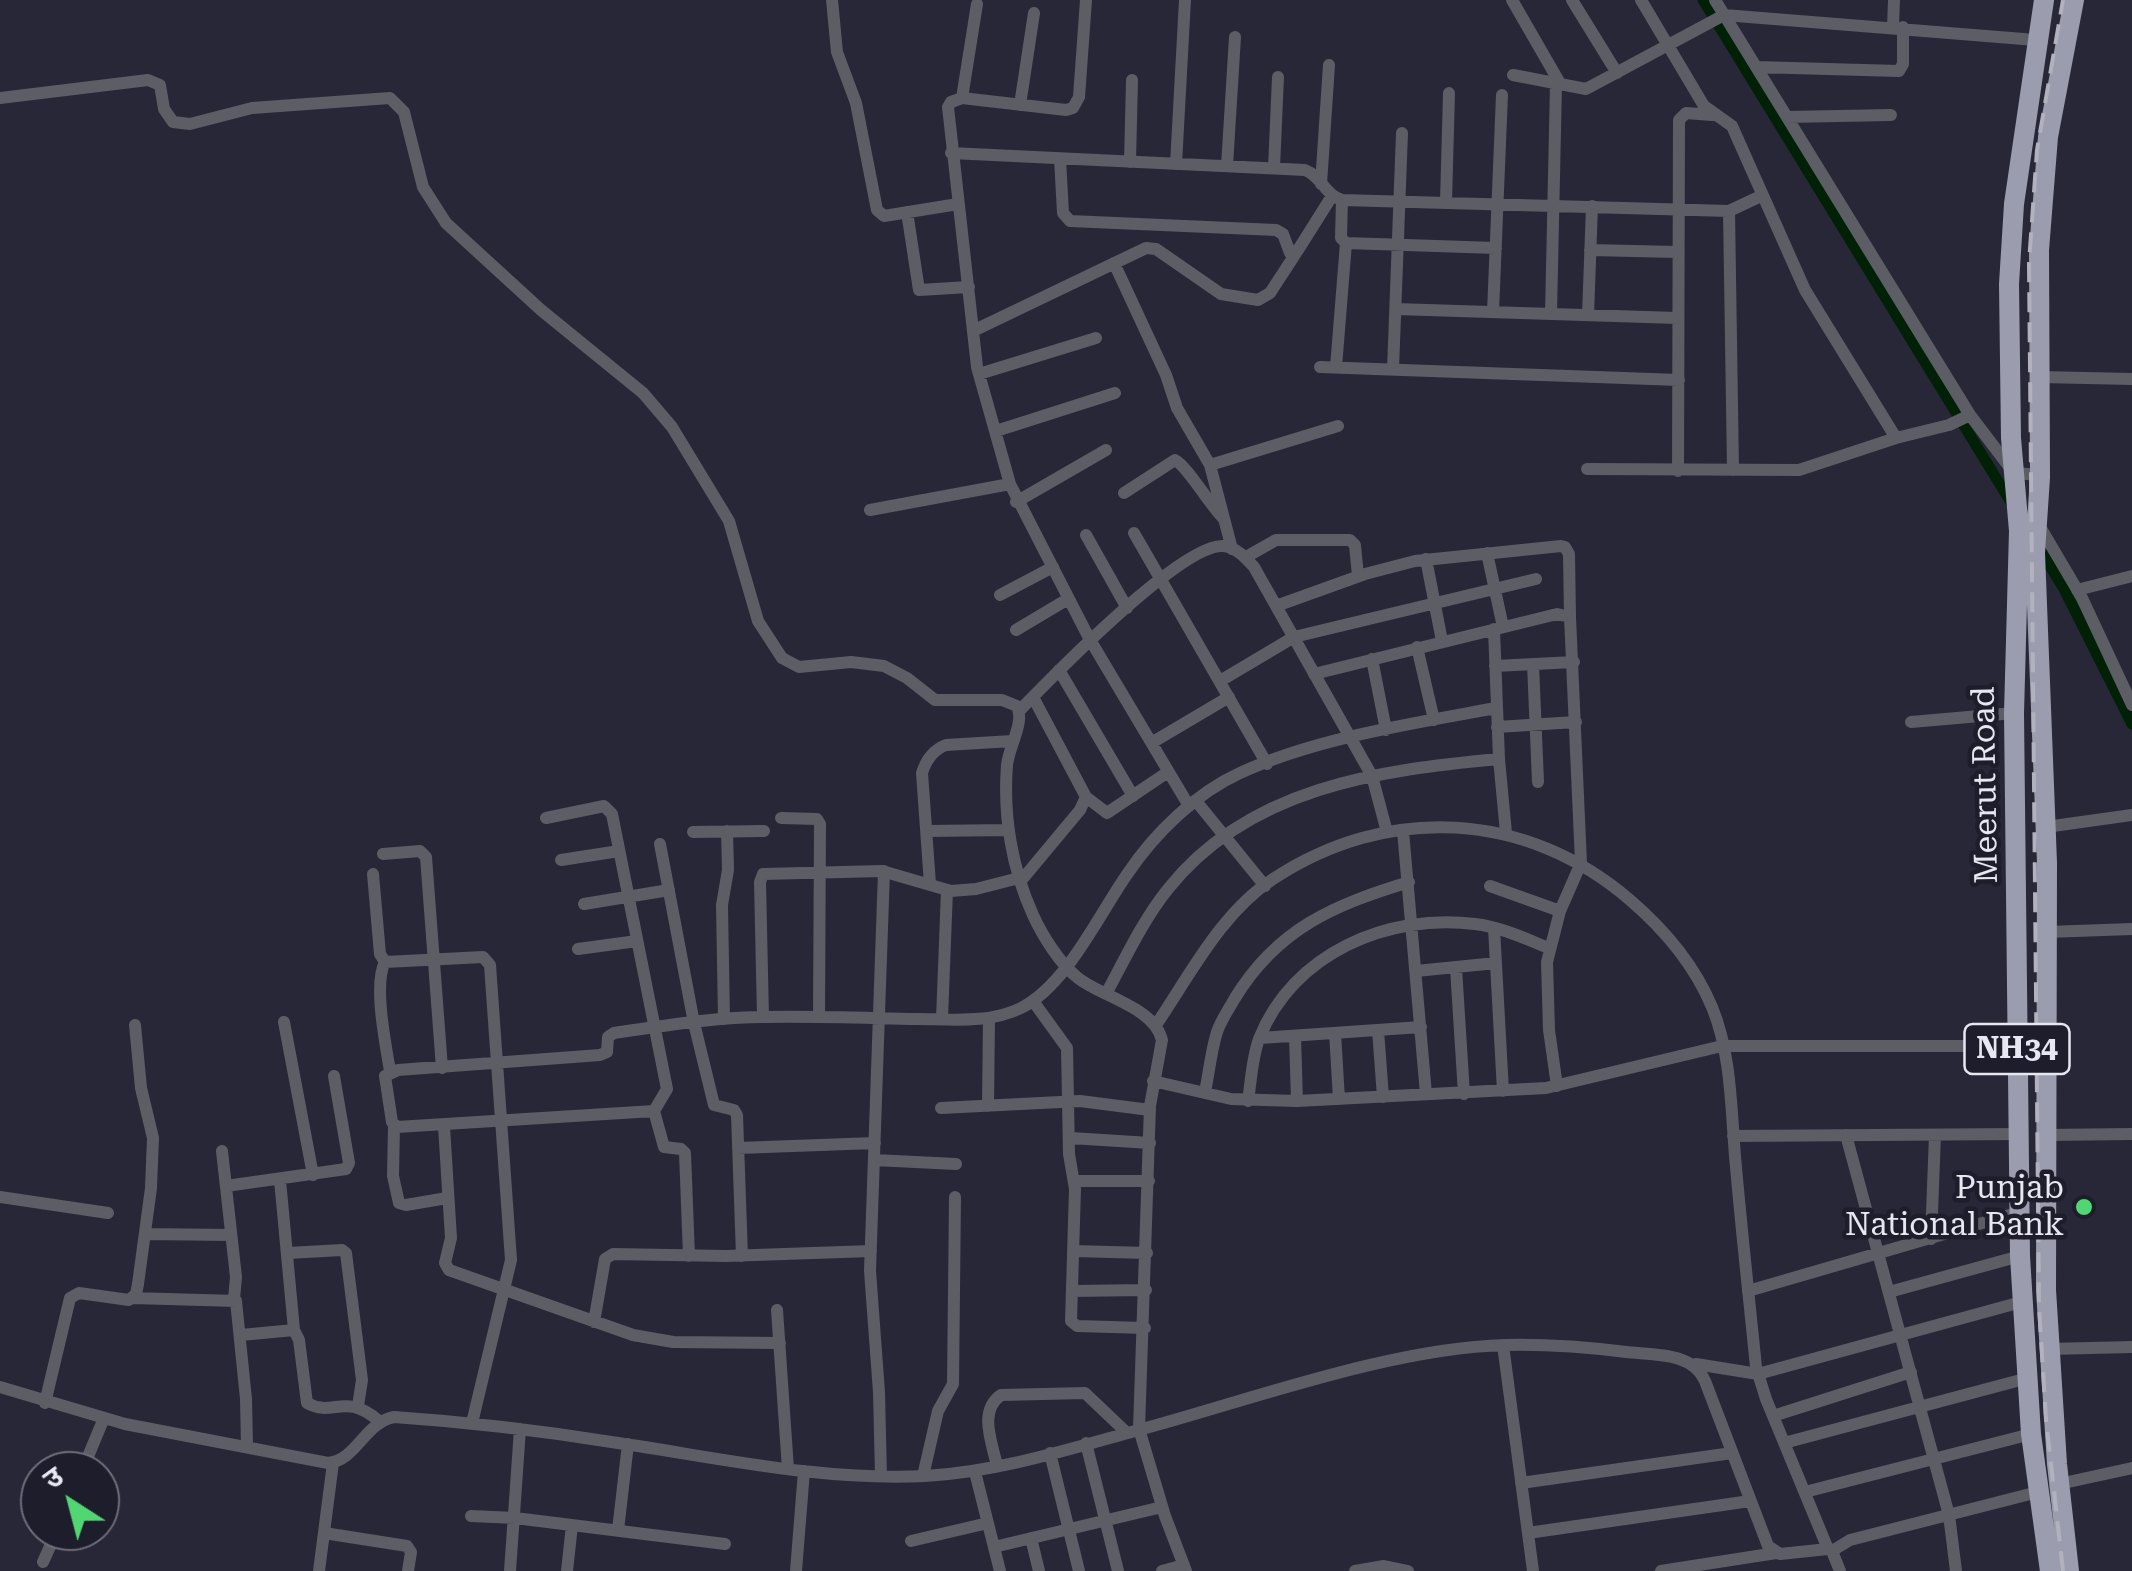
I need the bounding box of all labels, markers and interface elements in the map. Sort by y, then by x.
street label: Meerut Road [1965,686,2007,884]
road number: NH34 [1964,1024,2070,1074]
place label: Punjab National Bank [1845,1170,2064,1245]
marker: Punjab National Bank [2073,1196,2095,1218]
north arrow [20,1451,120,1551]
text: उ [37,1460,70,1496]

